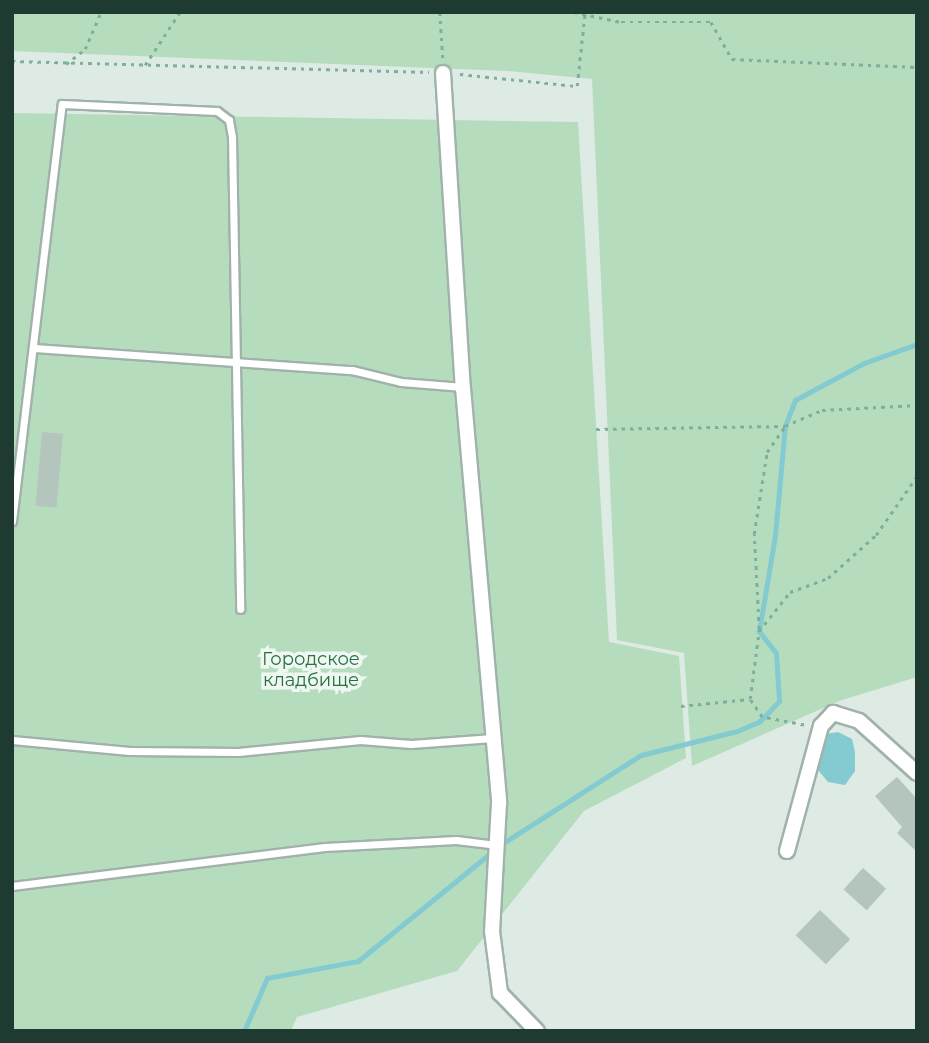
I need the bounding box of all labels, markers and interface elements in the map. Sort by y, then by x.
park label: Городское кладбище [262,649,360,692]

